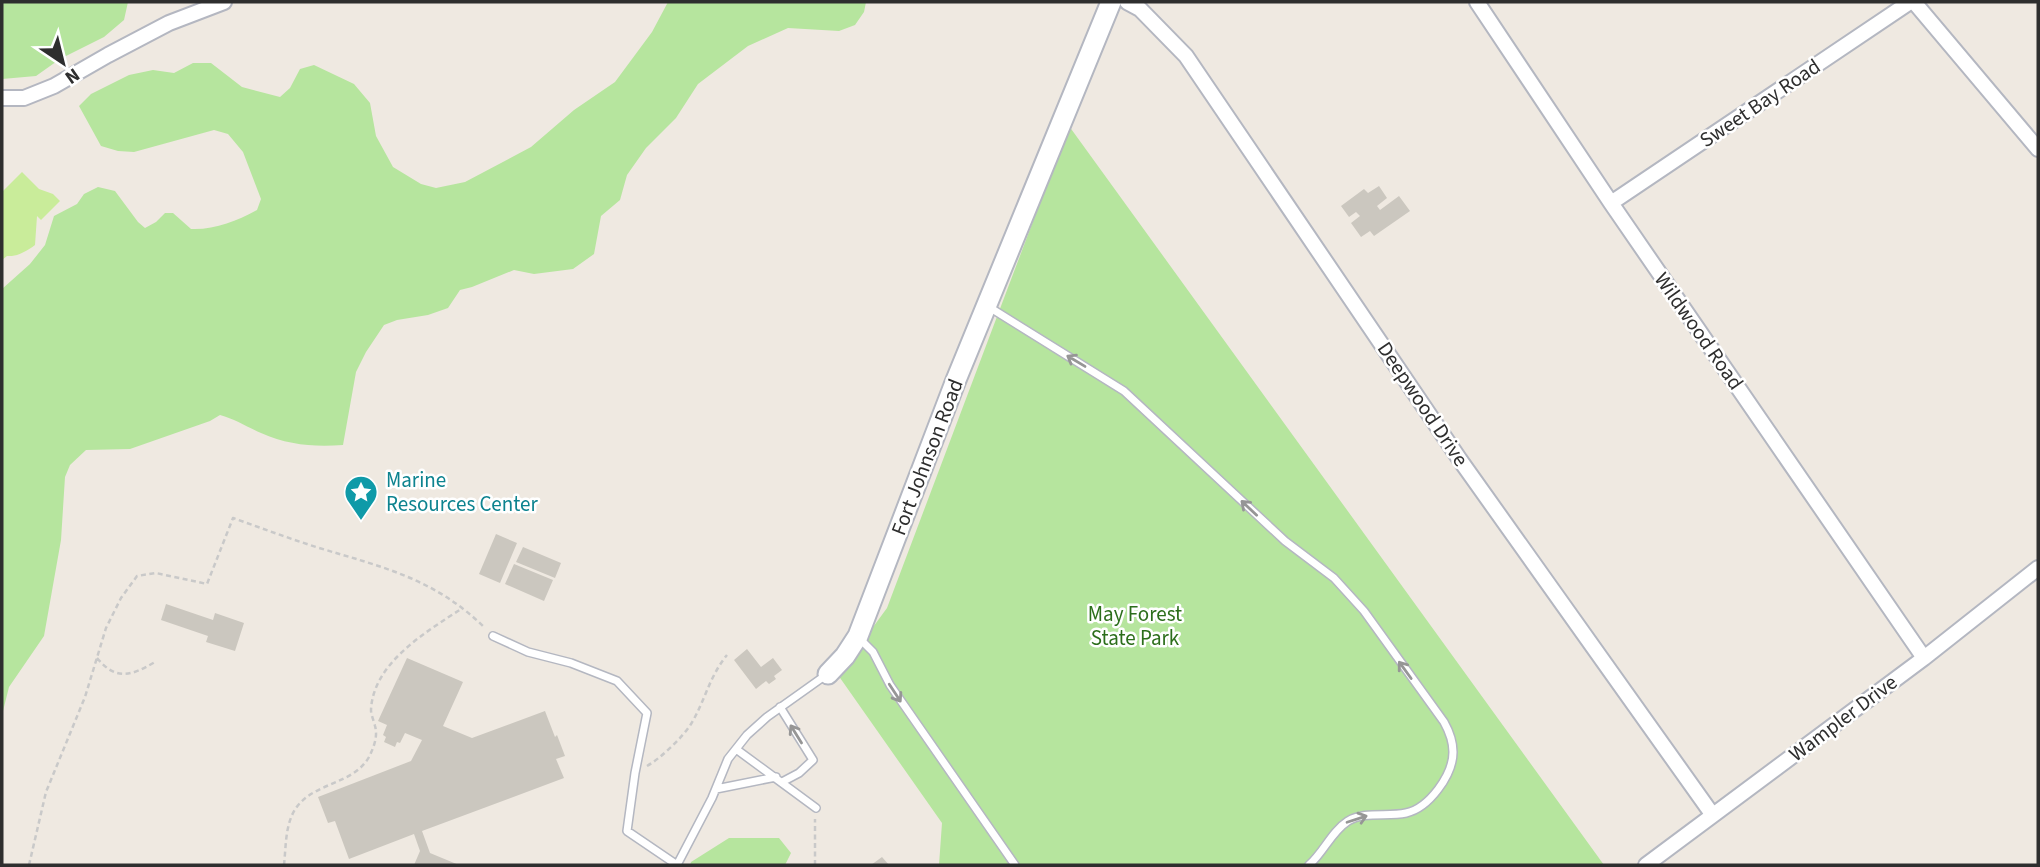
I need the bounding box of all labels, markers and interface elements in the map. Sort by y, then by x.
north arrow [28,28,98,98]
street label: Sweet Bay Road [1694,51,1826,155]
text: N [59,61,85,90]
street label: Wildwood Road [1647,266,1751,396]
street label: Deepwood Drive [1370,336,1476,472]
one-way arrow [1067,353,1087,367]
street label: Fort Johnson Road [883,374,971,540]
place label: Marine Resources Center [386,465,539,519]
place icon: Marine Resources Center [342,473,380,522]
one-way arrow [1240,500,1258,516]
park label: May Forest State Park [1088,599,1182,653]
one-way arrow [1398,662,1413,680]
street label: Wampler Drive [1783,667,1903,769]
one-way arrow [888,683,902,702]
one-way arrow [789,724,803,744]
one-way arrow [1345,812,1367,825]

